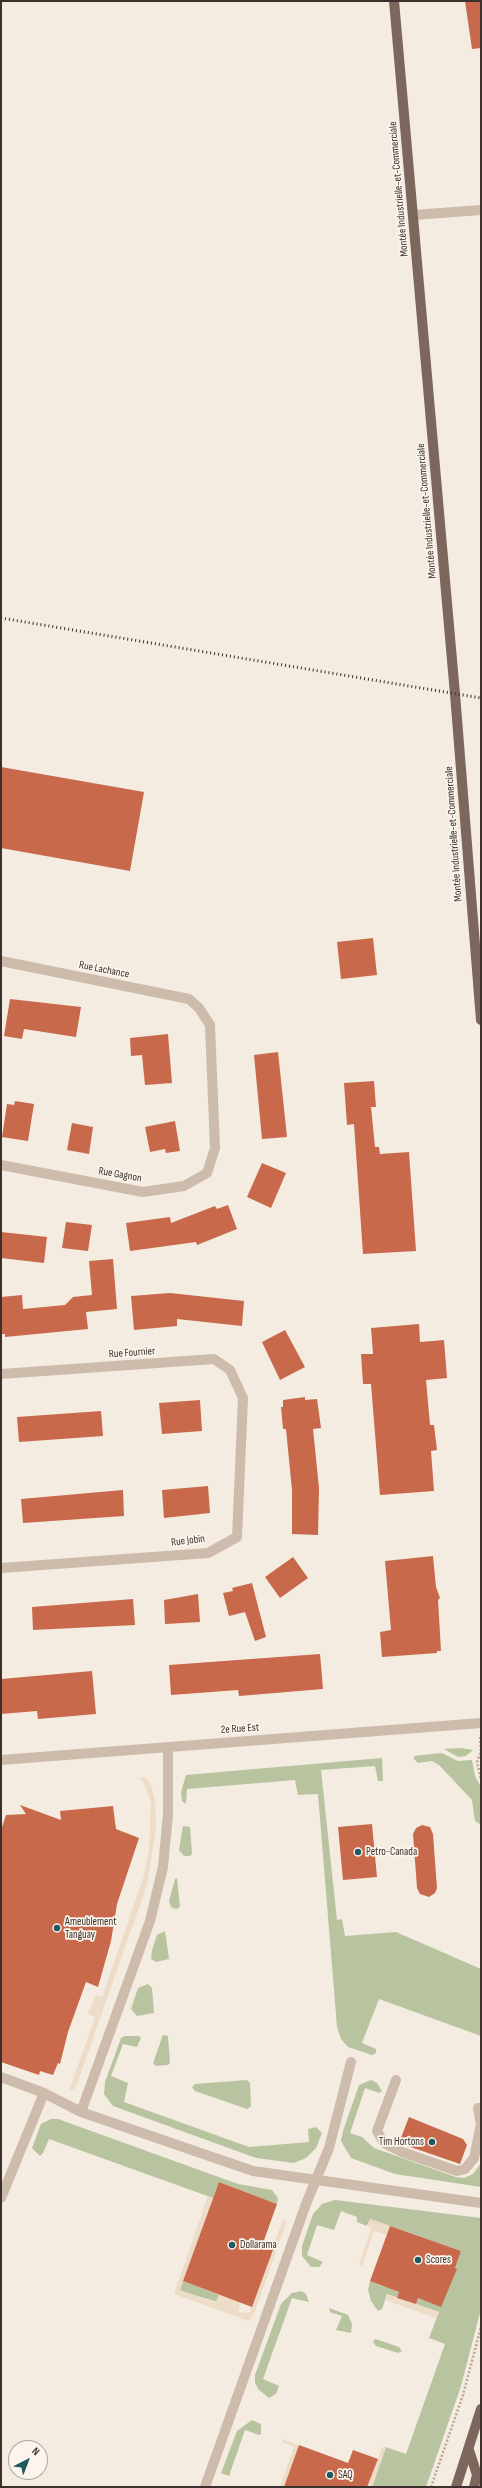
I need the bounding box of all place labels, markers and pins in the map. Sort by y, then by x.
place label: Petro-Canada [366,1845,417,1859]
marker: Petro-Canada [353,1847,363,1857]
place label: Ameublement Tanguay [65,1915,117,1941]
marker: Ameublement Tanguay [52,1923,62,1933]
place label: Tim Hortons [379,2135,424,2149]
marker: Tim Hortons [427,2137,437,2147]
place label: Dollarama [240,2238,277,2252]
marker: Dollarama [227,2240,237,2250]
place label: Scores [426,2253,451,2267]
marker: Scores [413,2255,423,2265]
place label: SAQ [338,2468,353,2482]
marker: SAQ [325,2470,335,2480]

